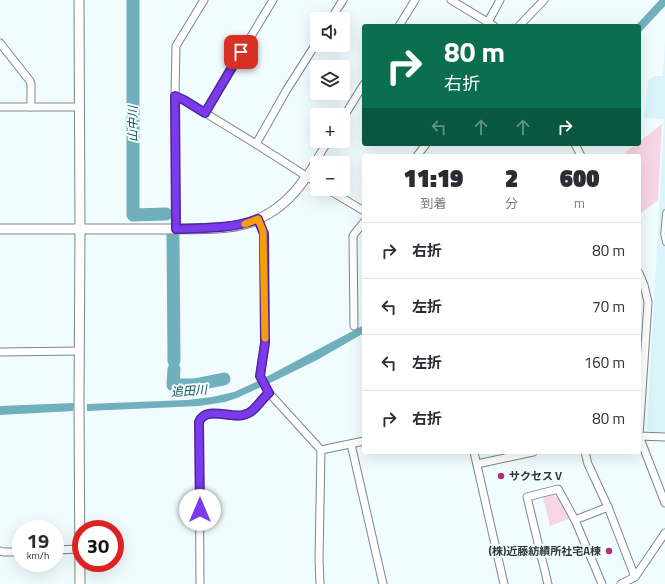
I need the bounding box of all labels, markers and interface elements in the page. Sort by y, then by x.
map controls [310,12,350,196]
button: sound [310,12,350,52]
text: 80 m [444,30,505,73]
pin [224,35,258,69]
icon: right [378,40,430,92]
icon: arrive [230,41,252,63]
button: layers [310,60,350,100]
text: 右折 [444,70,480,97]
water label: 山中川 [123,104,142,142]
button: + [310,108,350,148]
icon: left [428,116,450,138]
icon: ahead [470,116,492,138]
icon: ahead [512,116,534,138]
icon: right [554,116,576,138]
button: − [310,156,350,196]
text: 11:19 [404,160,463,196]
text: 2 [505,160,518,196]
text: 600 [560,160,599,196]
text: 到着 [420,193,446,213]
text: 分 [505,193,518,213]
text: m [574,193,585,213]
text: 右折 [412,239,442,262]
text: 80 m [592,239,625,262]
icon: right [378,240,400,262]
text: 左折 [412,295,442,318]
text: 70 m [592,295,625,318]
icon: left [378,296,400,318]
text: 左折 [412,351,442,374]
text: 160 m [584,351,625,374]
icon: left [378,352,400,374]
water label: 追田川 [170,380,210,401]
text: 右折 [412,407,442,430]
text: 80 m [592,407,625,430]
icon: right [378,408,400,430]
place label: サクセスⅤ [509,468,564,484]
marker: サクセスⅤ [496,471,506,481]
position arrow [179,489,221,531]
speed limit sign: 30 [72,520,124,572]
text: 19 [27,525,49,556]
place label: (株)近藤紡績所社宅A棟 [489,543,601,559]
marker: (株)近藤紡績所社宅A棟 [604,546,614,556]
text: km/h [27,548,49,563]

